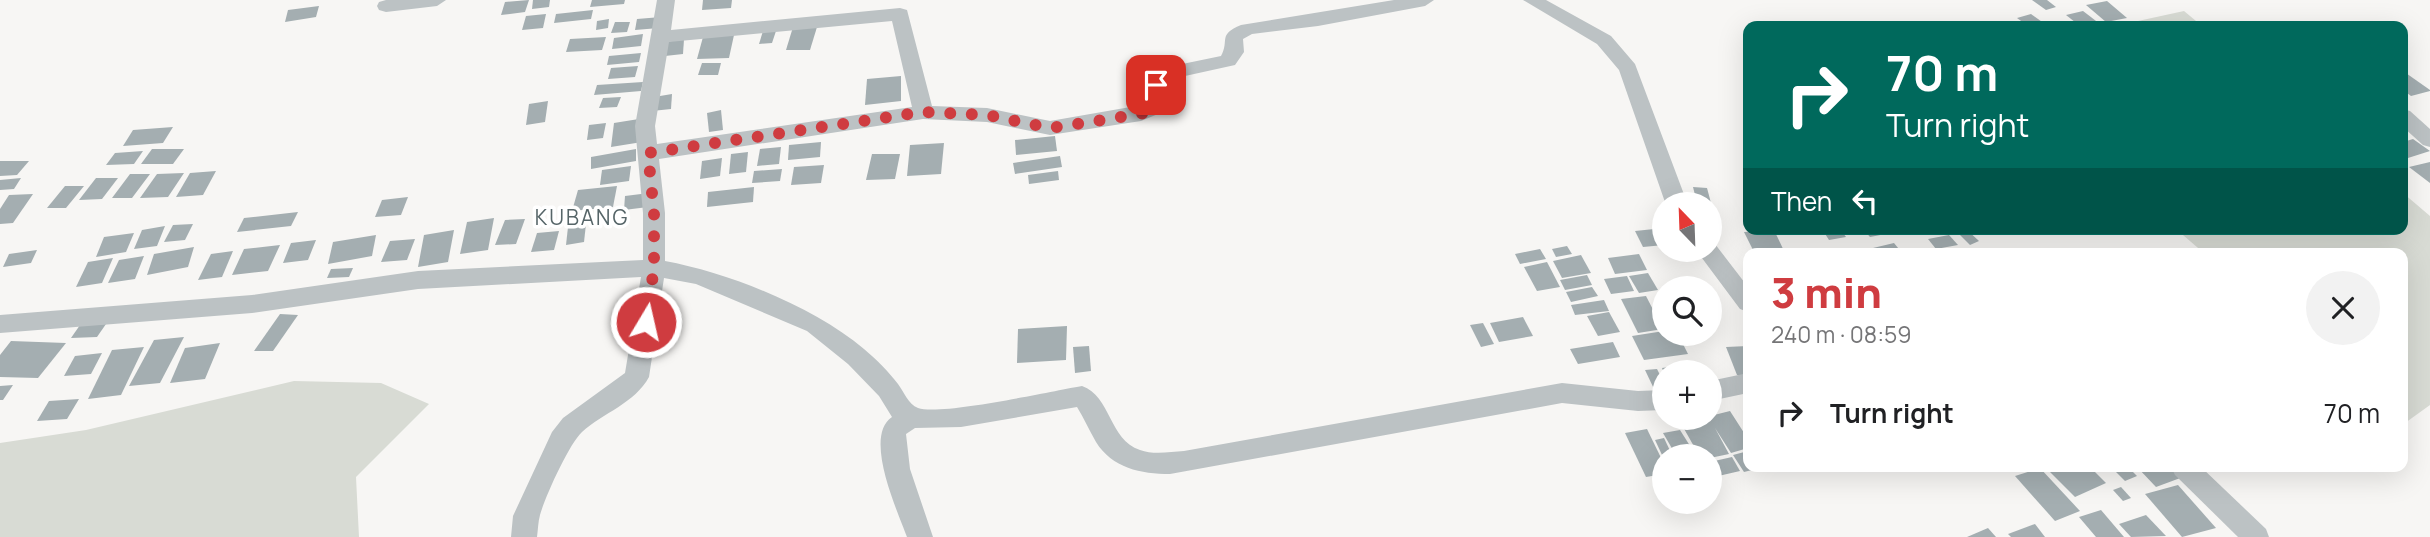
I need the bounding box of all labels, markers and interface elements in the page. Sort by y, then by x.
text: 70 m [1886,39,1998,106]
icon: right [1771,49,1862,140]
pin [1126,55,1186,115]
icon: arrive [1137,66,1175,104]
text: Turn right [1886,103,2029,147]
icon: left [1846,182,1884,220]
text: Then [1771,183,1832,219]
north arrow [1652,192,1722,262]
map controls [1652,192,1722,514]
district label: KUBANG [535,203,629,231]
text: 3 min [1771,263,1882,321]
button: close [2306,271,2380,345]
button: search [1652,276,1722,346]
position arrow [609,285,683,359]
text: 240 m · 08:59 [1771,318,1912,350]
button: + [1652,360,1722,430]
icon: right [1771,394,1809,432]
text: Turn right [1830,395,1954,431]
text: 70 m [2324,395,2380,431]
button: − [1652,444,1722,514]

